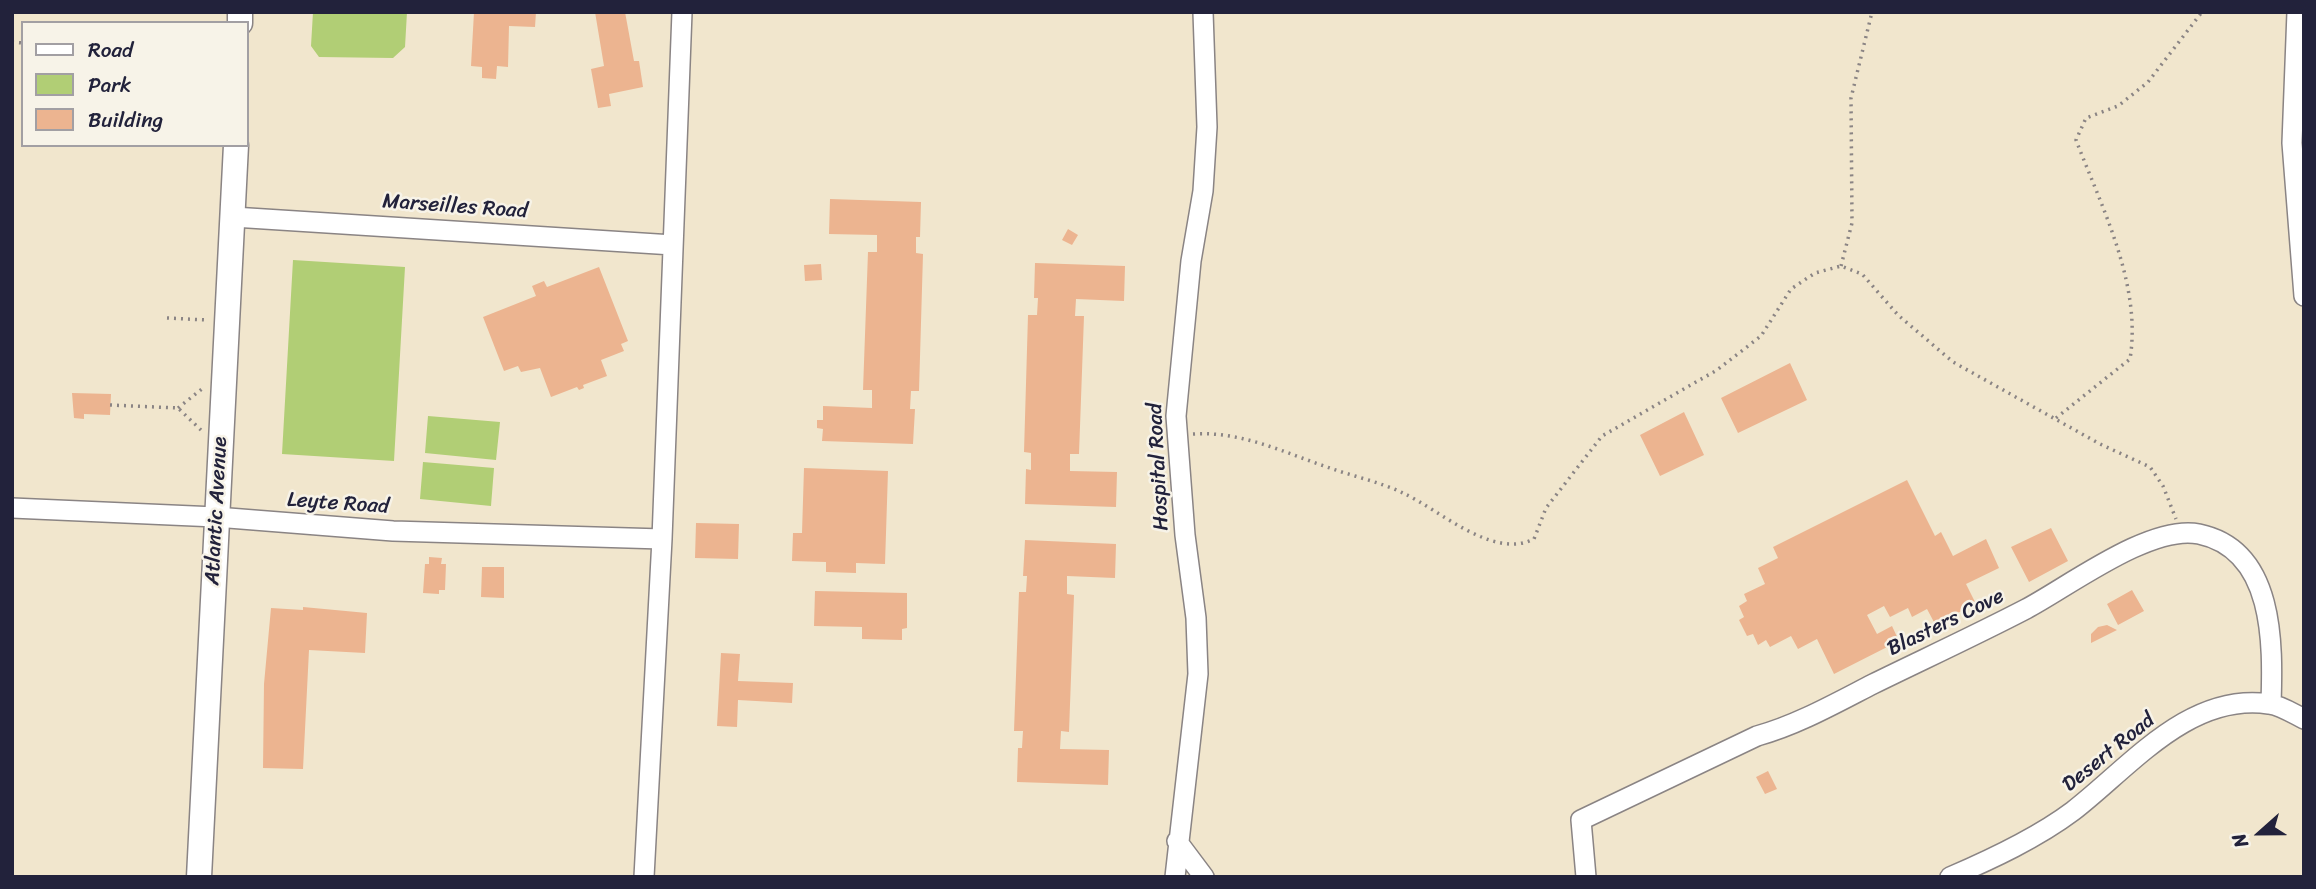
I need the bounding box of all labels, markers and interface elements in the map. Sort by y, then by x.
legend [21,21,248,147]
text: Road [88,31,133,69]
text: Park [88,66,131,104]
text: Building [88,101,163,139]
street label: Marseilles Road [382,189,528,225]
street label: Hospital Road [1143,403,1175,531]
street label: Atlantic Avenue [201,436,233,586]
street label: Leyte Road [286,488,390,520]
street label: Blasters Cove [1884,584,2008,662]
street label: Desert Road [2058,708,2160,798]
north arrow [2225,798,2295,868]
text: N [2222,829,2258,853]

